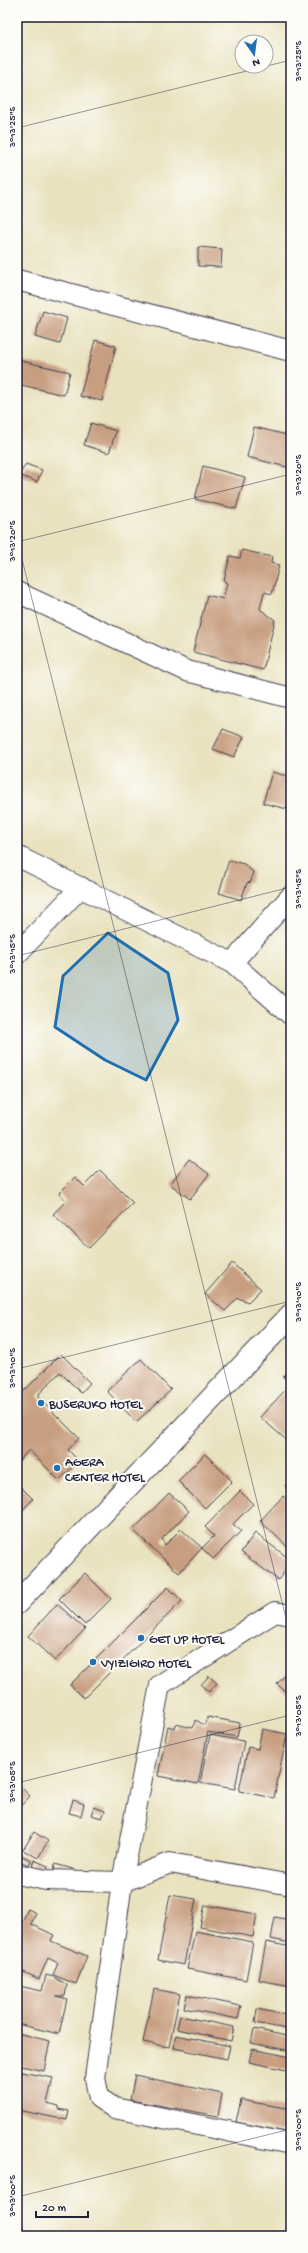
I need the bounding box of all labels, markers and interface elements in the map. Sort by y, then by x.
north arrow [234,34,274,74]
text: 3°13'25"S [293,40,305,82]
text: N [251,55,261,68]
text: 3°13'25"S [7,106,19,148]
text: 3°13'20"S [293,454,305,496]
text: 3°13'20"S [7,520,19,562]
text: 3°13'15"S [293,869,305,910]
text: 3°13'15"S [7,934,19,975]
text: 3°13'10"S [293,1282,305,1323]
text: 3°13'10"S [7,1348,19,1389]
marker: BUSERUKO HOTEL [36,1398,46,1408]
place label: BUSERUKO HOTEL [48,1398,144,1413]
place label: AGERA CENTER HOTEL [65,1456,146,1486]
marker: AGERA CENTER HOTEL [52,1463,62,1473]
marker: GET UP HOTEL [136,1633,146,1643]
place label: GET UP HOTEL [149,1633,225,1648]
marker: VYIZIGIRO HOTEL [88,1657,98,1667]
place label: VYIZIGIRO HOTEL [100,1657,192,1672]
text: 3°13'05"S [293,1695,305,1738]
text: 3°13'05"S [7,1761,19,1804]
text: 3°13'00"S [293,2109,305,2152]
text: 3°13'00"S [7,2175,19,2218]
scale bar [36,2193,88,2219]
text: 20 m [42,2202,67,2216]

